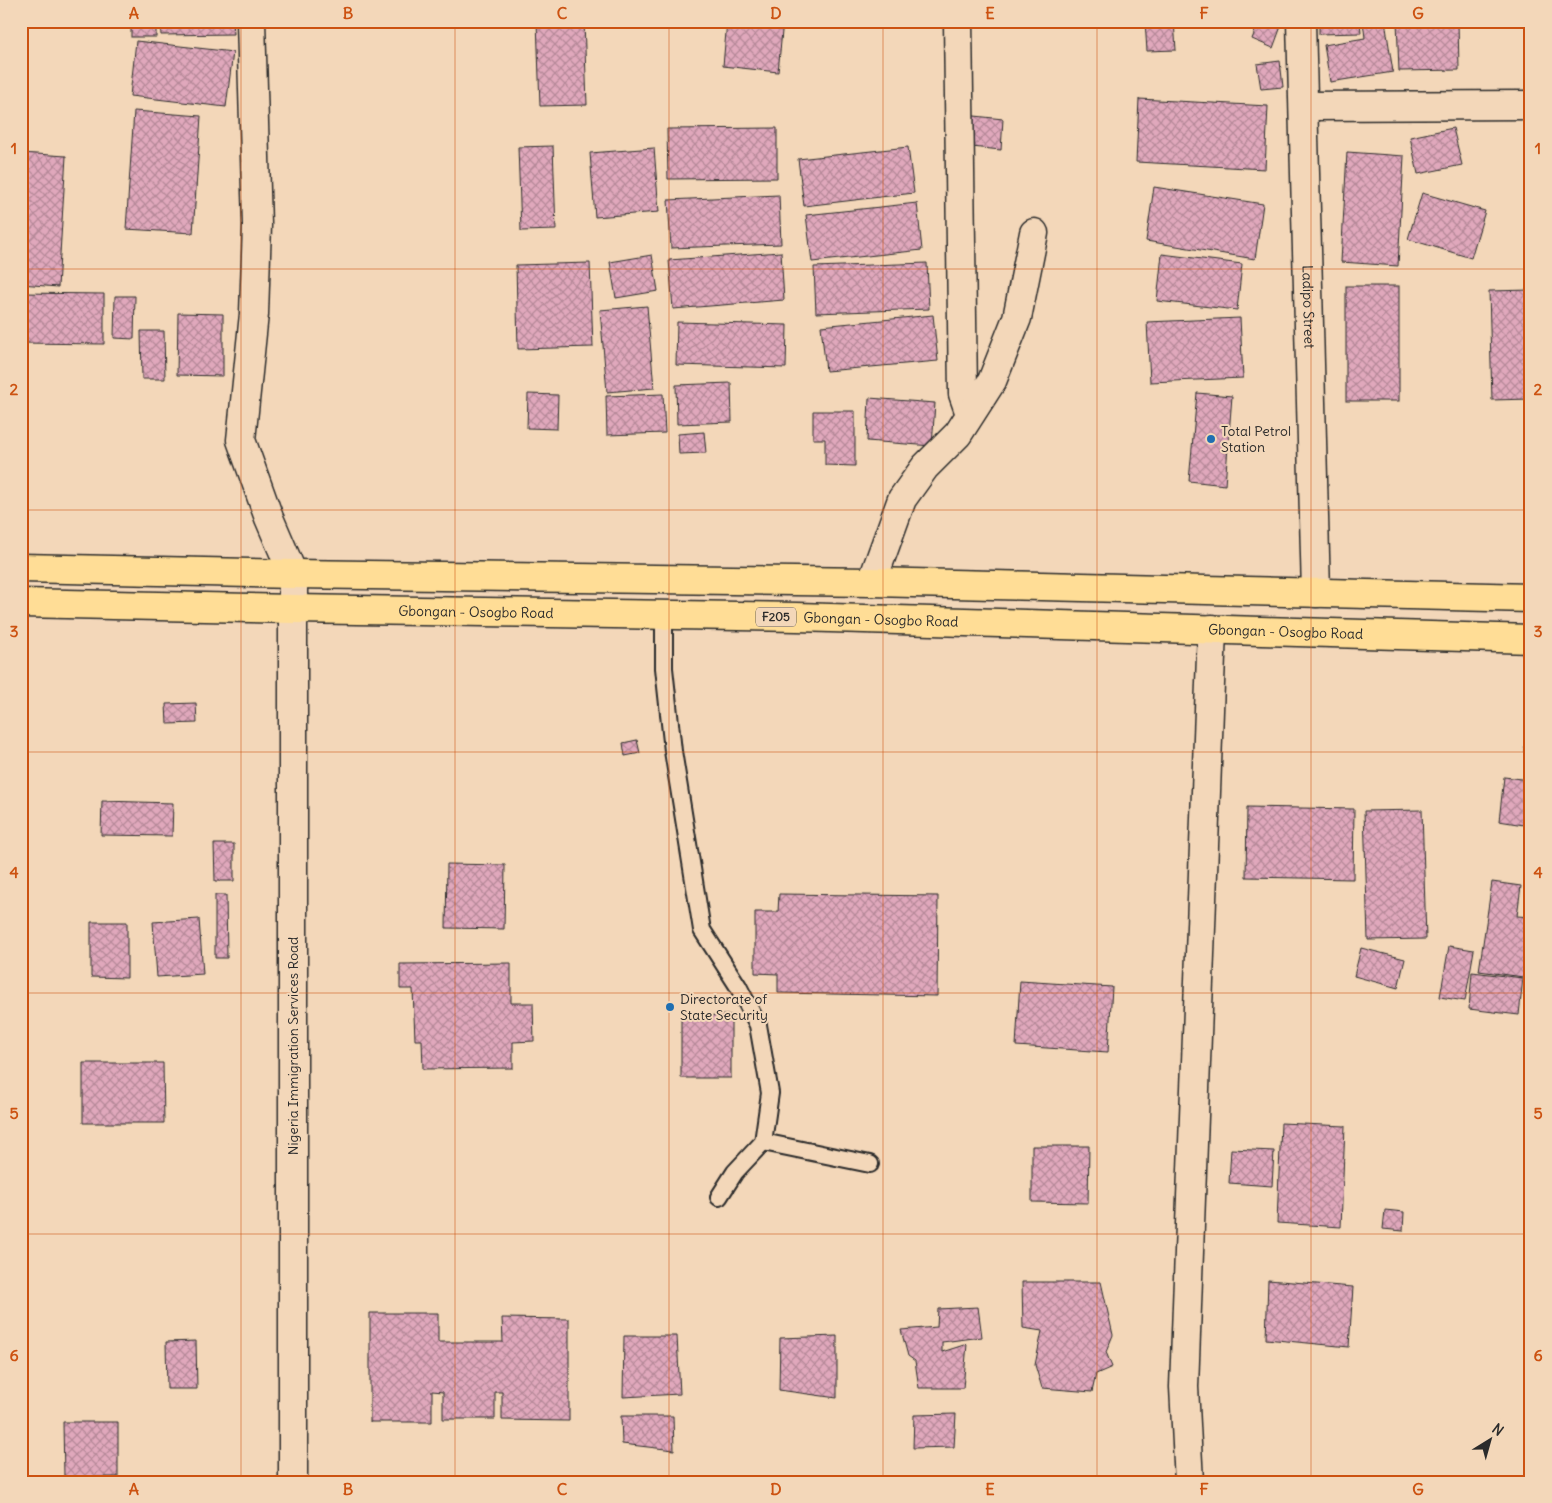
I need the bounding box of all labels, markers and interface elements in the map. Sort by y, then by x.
text: A [129,3,139,23]
text: B [343,3,354,23]
text: C [557,3,568,23]
text: D [770,3,782,23]
text: E [985,3,995,23]
text: F [1199,3,1209,23]
text: G [1412,3,1424,23]
text: 1 [11,138,17,158]
text: 1 [1535,138,1541,158]
street label: Ladipo Street [1298,265,1319,349]
text: 2 [10,379,19,399]
text: 2 [1534,379,1543,399]
place label: Total Petrol Station [1221,422,1291,456]
marker: Total Petrol Station [1205,433,1217,445]
street label: Gbongan - Osogbo Road [398,602,554,622]
road number: F205 [756,608,796,626]
street label: Gbongan - Osogbo Road [803,608,959,631]
street label: Gbongan - Osogbo Road [1208,620,1363,643]
text: 3 [9,621,19,641]
text: 3 [1533,621,1543,641]
text: 4 [9,862,19,882]
text: 4 [1533,862,1543,882]
street label: Nigeria Immigration Services Road [284,937,302,1155]
place label: Directorate of State Security [680,990,768,1024]
marker: Directorate of State Security [664,1001,676,1013]
text: 5 [9,1103,19,1123]
text: 5 [1533,1103,1543,1123]
text: 6 [9,1345,19,1365]
text: 6 [1533,1345,1543,1365]
north arrow [1464,1416,1514,1466]
text: N [1489,1420,1507,1440]
text: A [129,1479,139,1499]
text: B [343,1479,354,1499]
text: C [557,1479,568,1499]
text: D [770,1479,782,1499]
text: E [985,1479,995,1499]
text: F [1199,1479,1209,1499]
text: G [1412,1479,1424,1499]

